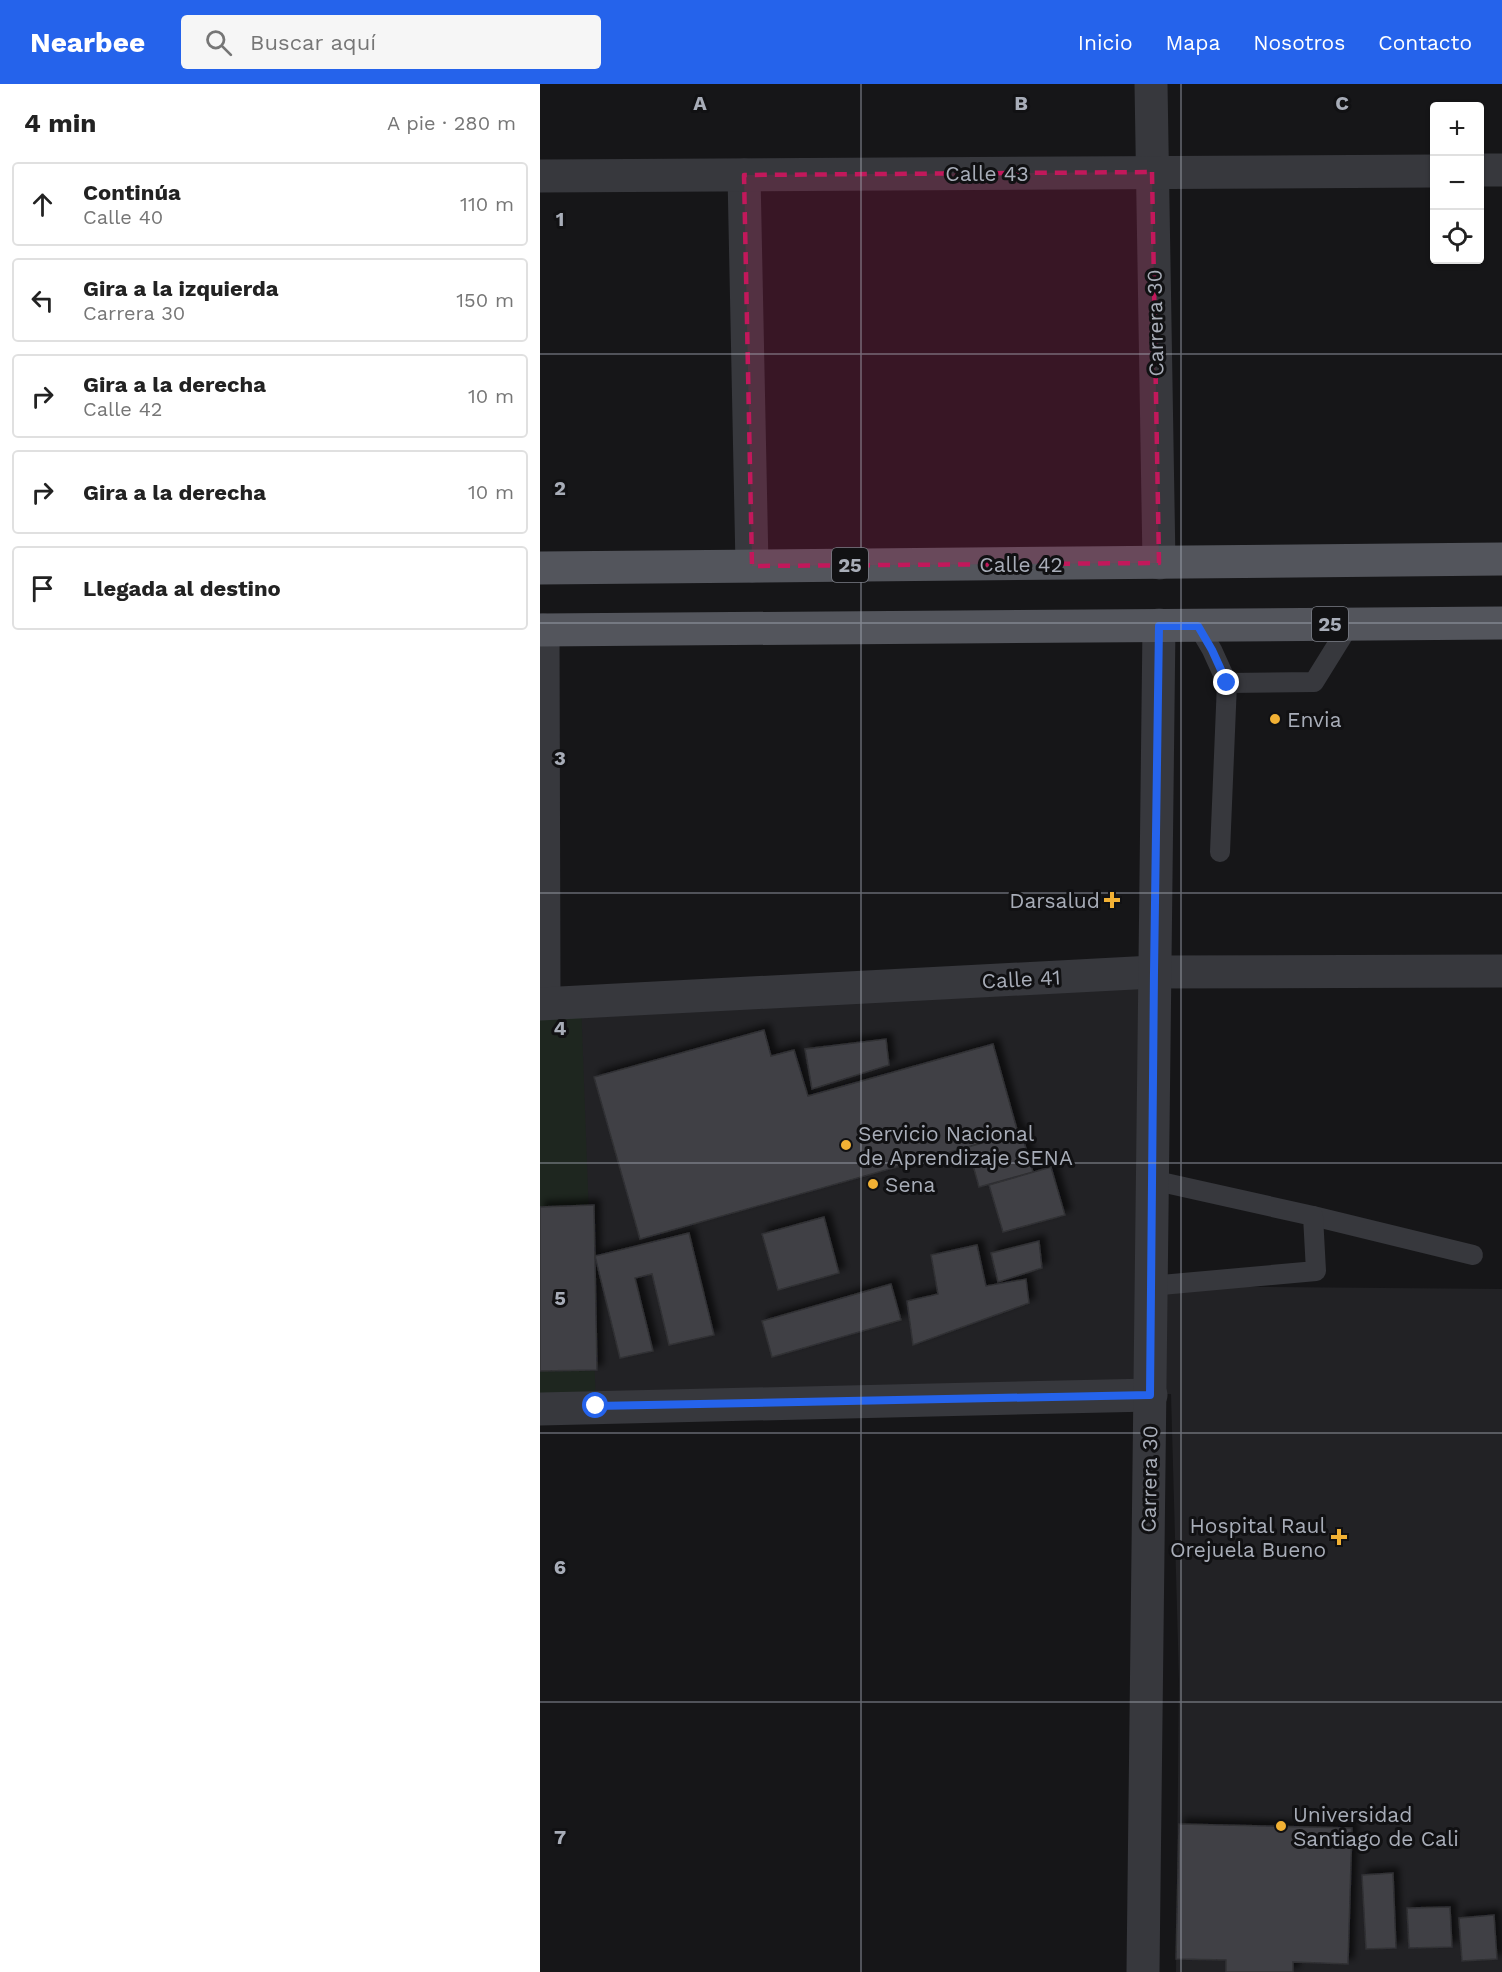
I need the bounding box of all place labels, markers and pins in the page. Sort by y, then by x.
place label: Envia [1287,707,1342,732]
marker: Envia [1268,712,1282,726]
place label: Darsalud [1009,888,1100,913]
marker: Darsalud [1105,893,1119,907]
place label: Servicio Nacional de Aprendizaje SENA [858,1121,1073,1170]
marker: Servicio Nacional de Aprendizaje SENA [839,1138,853,1152]
place label: Sena [885,1172,936,1197]
marker: Sena [866,1177,880,1191]
place label: Hospital Raul Orejuela Bueno [1170,1513,1327,1562]
marker: Hospital Raul Orejuela Bueno [1330,1528,1348,1546]
place label: Universidad Santiago de Cali [1293,1802,1459,1851]
marker: Universidad Santiago de Cali [1274,1819,1288,1833]

